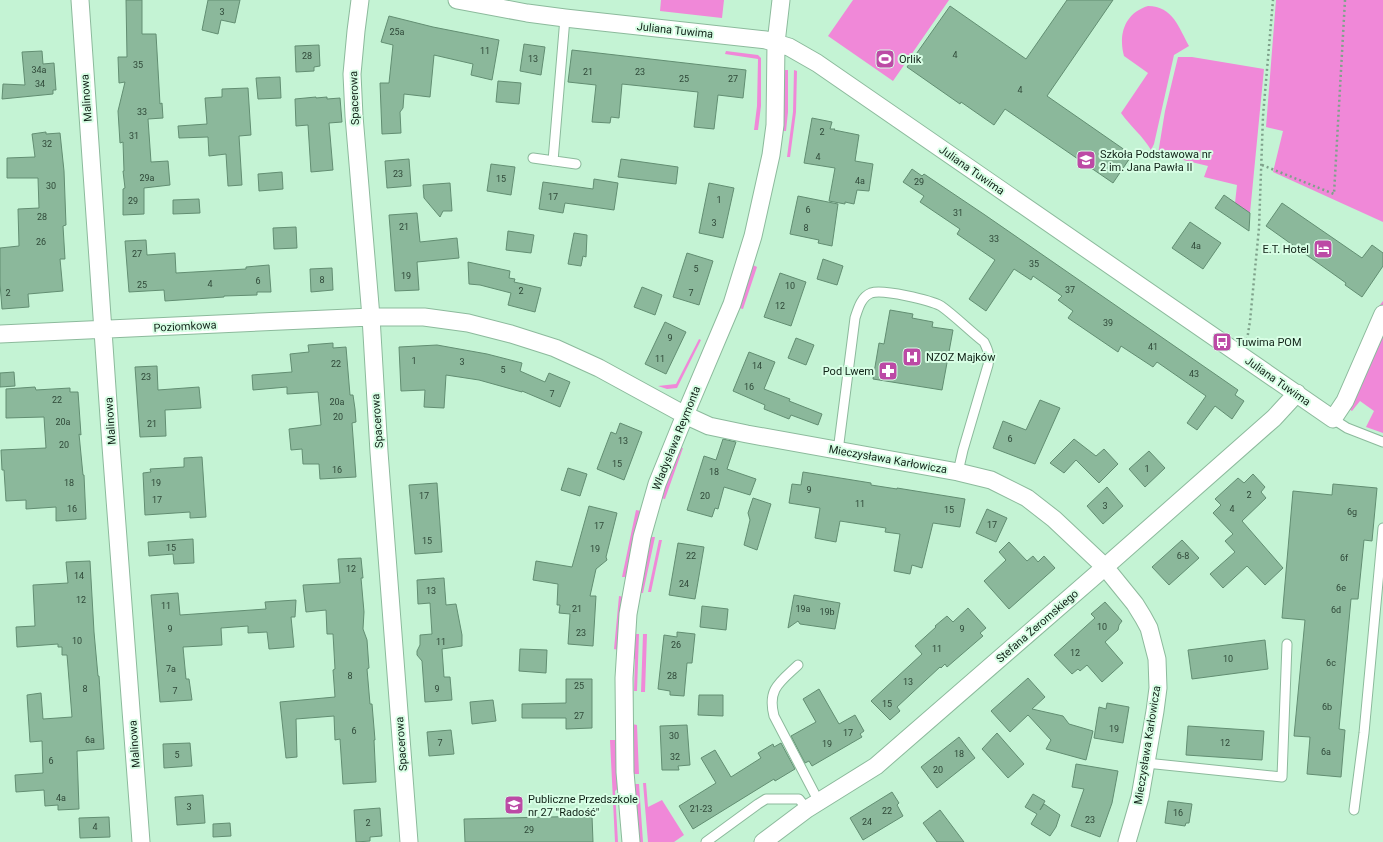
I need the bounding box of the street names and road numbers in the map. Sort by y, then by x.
street label: Juliana Tuwima [636,20,714,41]
street label: Spacerowa [347,71,362,125]
street label: Malinowa [78,74,95,122]
street label: Juliana Tuwima [937,143,1007,198]
street label: Poziomkowa [153,318,217,335]
street label: Juliana Tuwima [1243,354,1313,409]
street label: Władysława Reymonta [650,384,703,492]
street label: Spacerowa [369,393,386,449]
street label: Malinowa [102,397,119,445]
street label: Mieczysława Karłowicza [828,443,948,476]
street label: Stefana Żeromskiego [994,587,1081,666]
street label: Mieczysława Karłowicza [1132,685,1163,805]
street label: Spacerowa [393,716,410,772]
street label: Malinowa [126,720,143,768]

